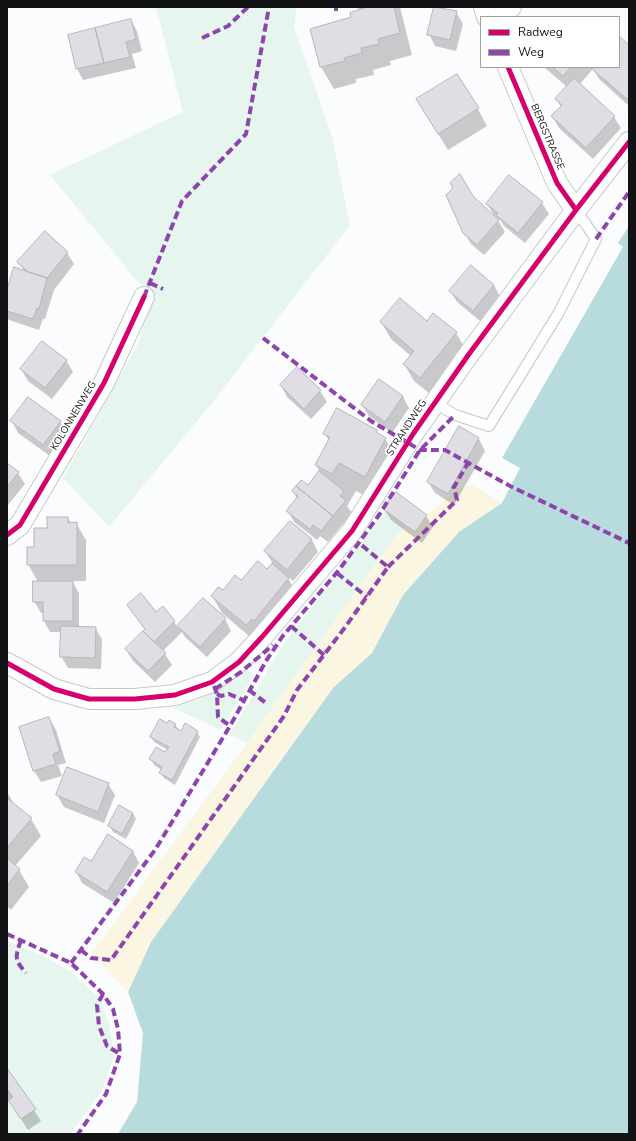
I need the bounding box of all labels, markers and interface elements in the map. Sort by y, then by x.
legend [480,16,620,68]
text: Radweg [518,24,563,40]
text: Weg [518,44,544,60]
street label: BERGSTRASSE [528,102,566,172]
street label: KOLONNENWEG [49,379,99,453]
street label: STRANDWEG [384,398,430,458]

